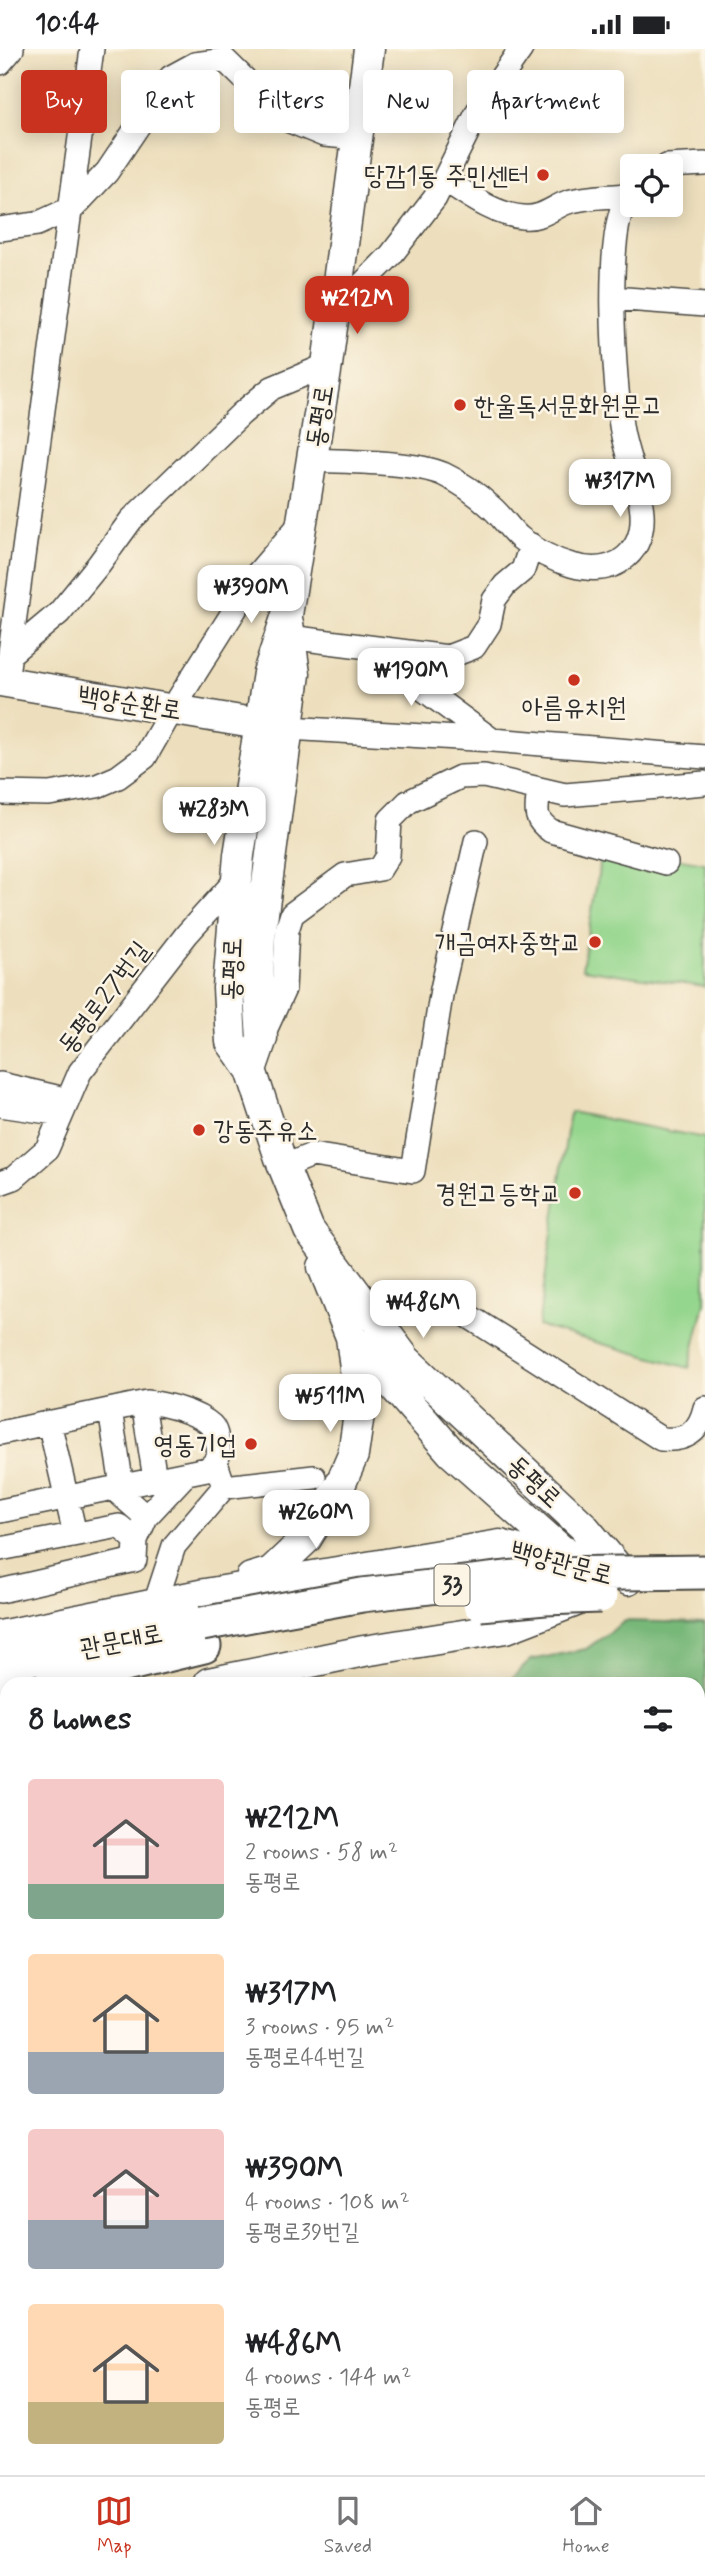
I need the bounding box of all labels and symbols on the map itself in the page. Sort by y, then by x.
place label: 당감1동 주민센터 [364,160,529,194]
marker: 당감1동 주민센터 [535,167,551,183]
pin: ₩212M [308,277,406,336]
street label: 동평로 [299,383,343,450]
place label: 한울독서문화원문고 [474,390,662,424]
marker: 한울독서문화원문고 [452,397,468,413]
pin: ₩317M [571,459,669,519]
pin: ₩390M [202,565,300,625]
pin: ₩190M [362,649,460,708]
marker: 아름유치원 [566,672,582,688]
street label: 백양순환로 [75,679,184,729]
place label: 아름유치원 [522,692,626,726]
pin: ₩283M [165,787,263,847]
place label: 개금여자중학교 [435,927,581,961]
marker: 개금여자중학교 [587,934,603,950]
street label: 동평로27번길 [51,935,158,1062]
street label: 동평로 [215,937,251,1001]
place label: 강동주유소 [213,1115,318,1149]
marker: 강동주유소 [191,1122,207,1138]
place label: 경원고등학교 [435,1178,561,1212]
marker: 경원고등학교 [567,1185,583,1201]
pin: ₩486M [374,1281,472,1340]
pin: ₩511M [281,1375,379,1434]
place label: 영동기업 [153,1429,237,1463]
marker: 영동기업 [243,1436,259,1452]
street label: 동평로 [499,1449,568,1516]
pin: ₩260M [267,1491,365,1550]
street label: 백양관문로 [507,1534,616,1594]
road number: 33 [434,1565,470,1605]
street label: 관문대로 [77,1617,166,1667]

